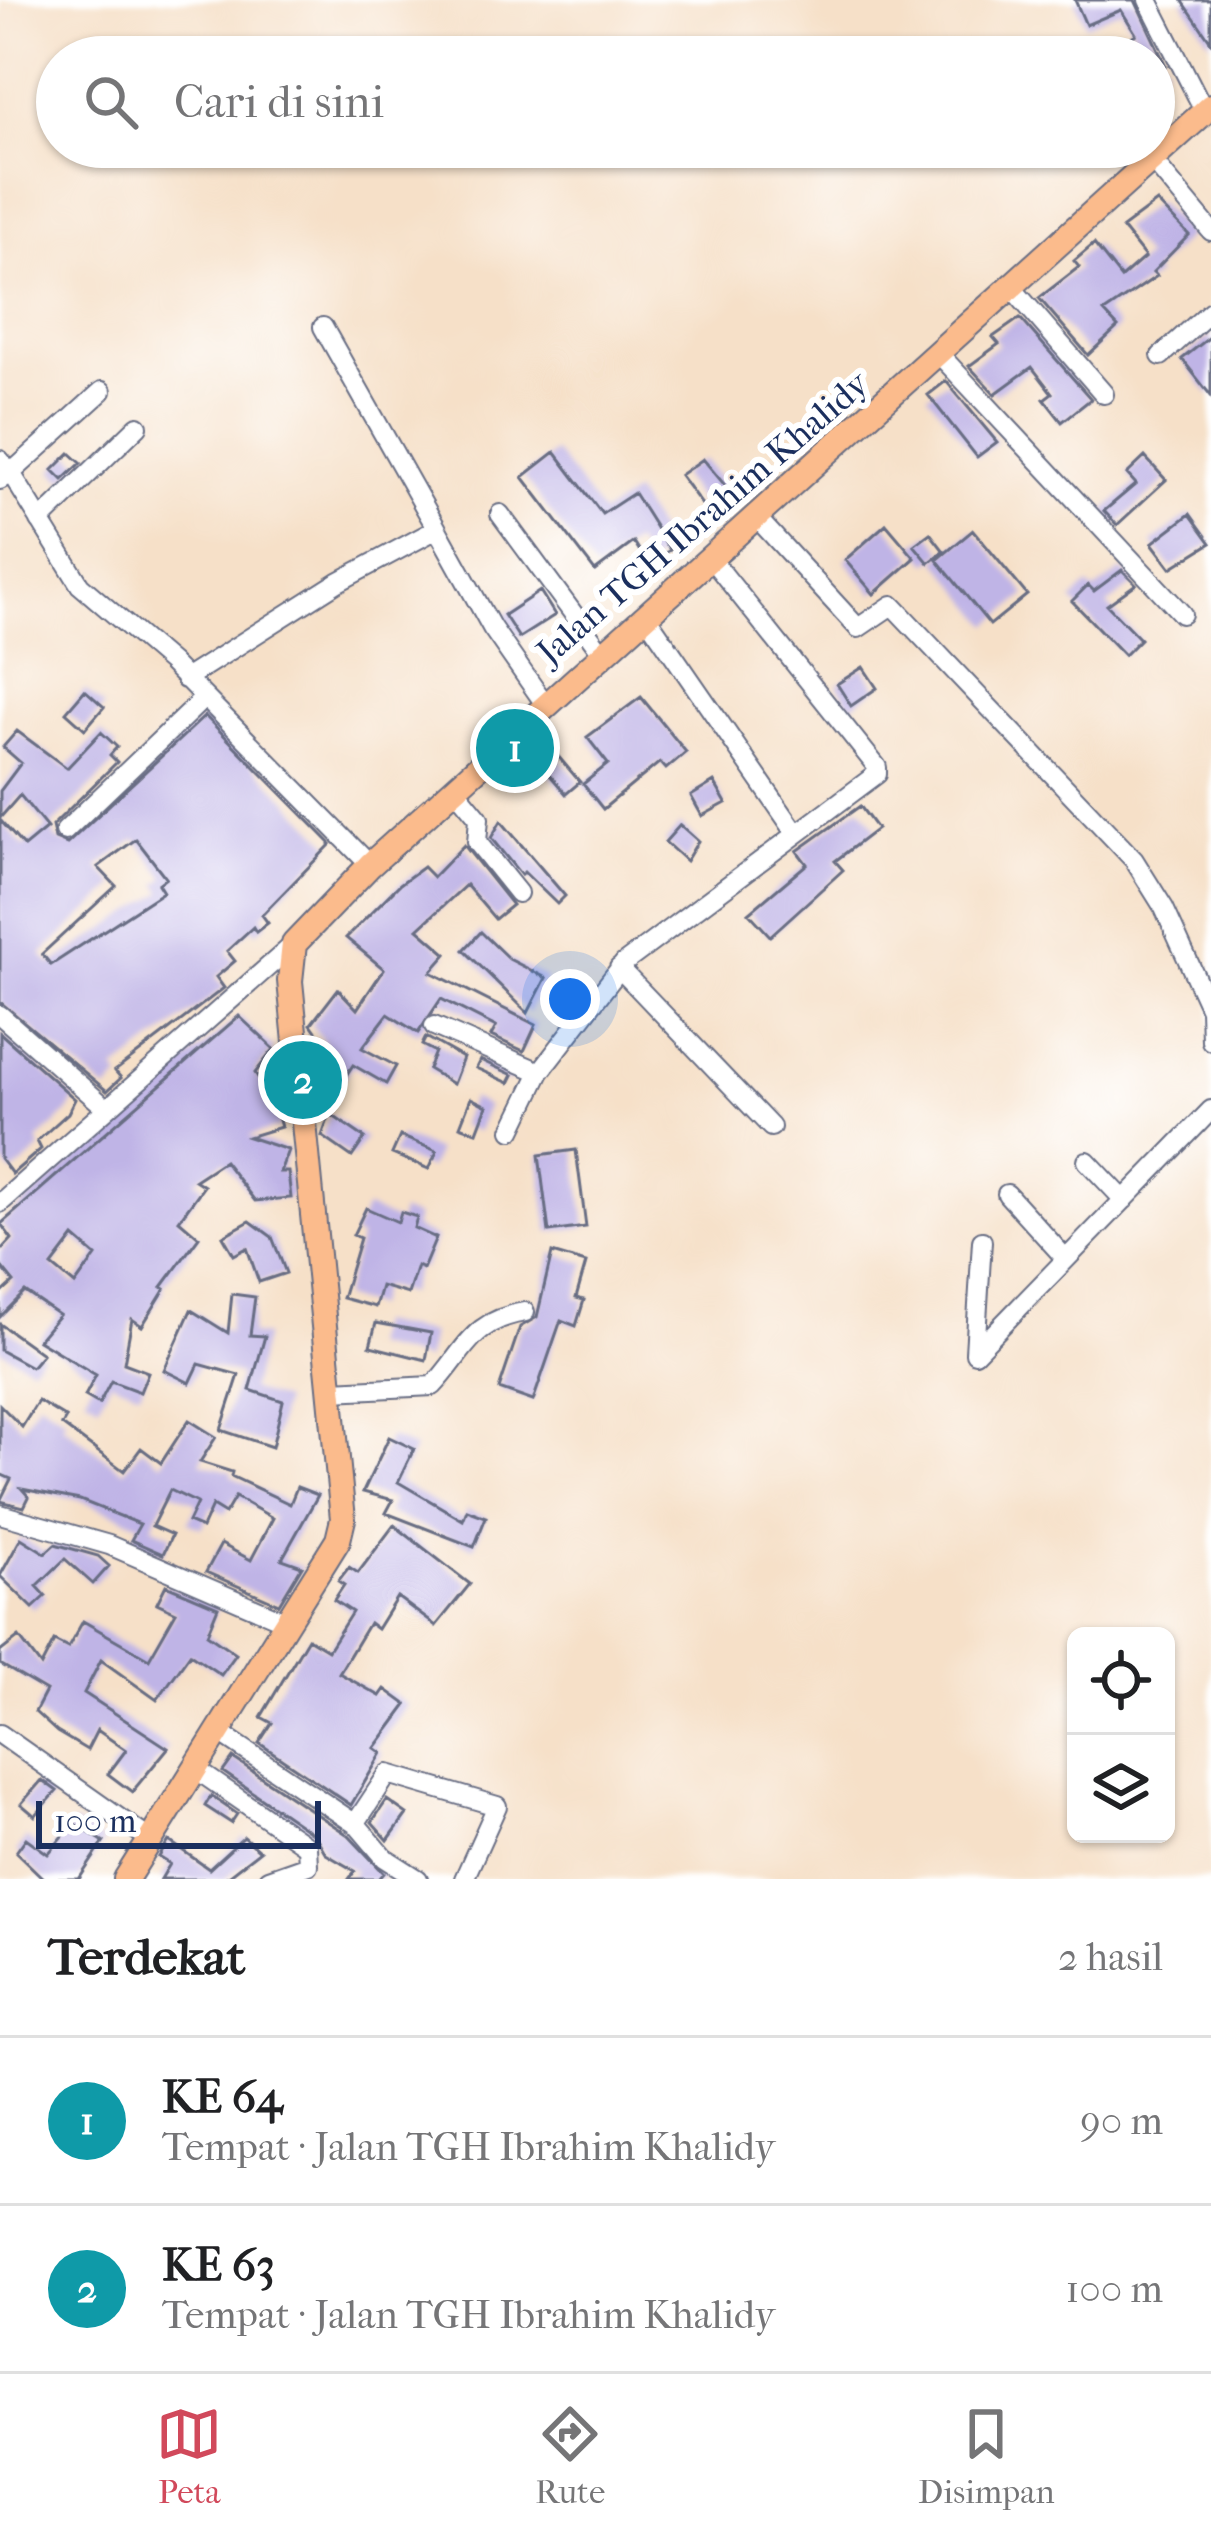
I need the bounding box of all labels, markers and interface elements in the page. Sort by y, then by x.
search box [36,36,1175,168]
icon: search [78,69,144,135]
text: Cari di sini [174,76,384,129]
street label: Jalan TGH Ibrahim Khalidy [526,361,878,675]
pin: 1 [476,703,554,793]
your location [540,969,600,1029]
pin: 2 [264,1035,342,1125]
map controls [1067,1627,1175,1843]
button: locate [1067,1627,1175,1735]
button: layers [1067,1735,1175,1843]
scale bar [36,1795,321,1848]
text: 100 m [54,1802,137,1841]
text: Terdekat [48,1927,245,1987]
text: 2 hasil [1058,1934,1163,1980]
text: KE 64 [162,2071,283,2124]
text: 1 [80,2098,94,2144]
text: 90 m [1080,2098,1163,2144]
text: Tempat · Jalan TGH Ibrahim Khalidy [162,2124,775,2170]
text: KE 63 [162,2239,275,2292]
text: 2 [77,2266,97,2312]
text: 100 m [1065,2266,1163,2312]
text: Tempat · Jalan TGH Ibrahim Khalidy [162,2292,775,2338]
tab: Peta [156,2401,222,2512]
tab: Rute [535,2401,605,2512]
tab: Disimpan [918,2401,1055,2512]

